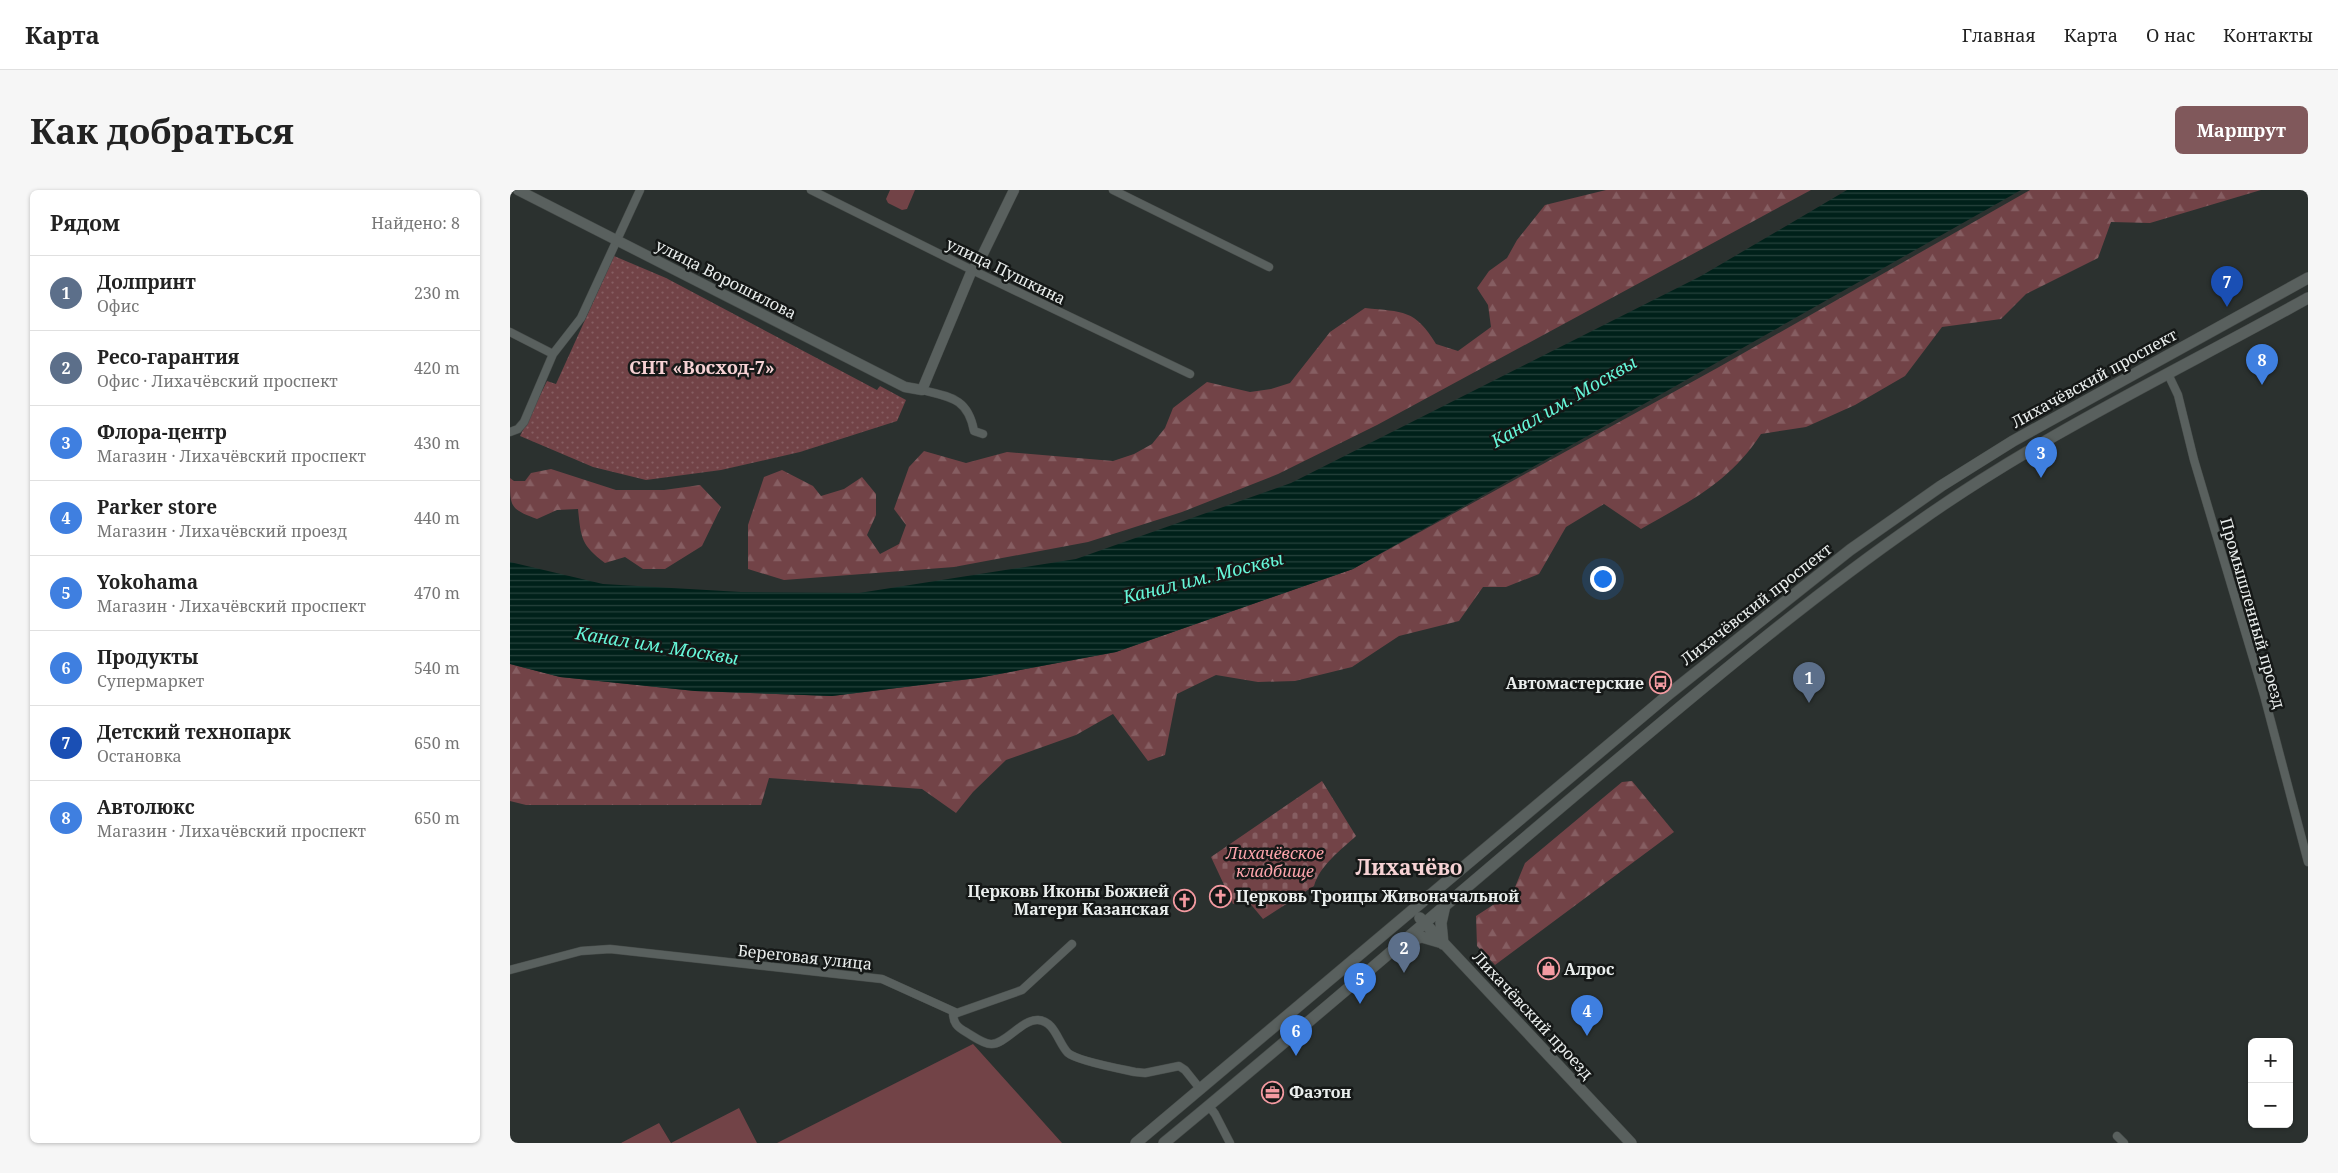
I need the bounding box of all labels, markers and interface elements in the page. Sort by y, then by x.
text: Карта [25,18,100,51]
text: Главная [1962,23,2036,47]
text: Карта [2064,23,2118,47]
text: О нас [2146,23,2195,47]
text: Контакты [2223,23,2313,47]
button: Маршрут [2175,106,2308,154]
text: Как добраться [30,107,294,154]
text: Рядом [50,209,120,237]
text: Найдено: 8 [371,212,460,234]
street label: улица Пушкина [943,233,1069,309]
street label: улица Ворошилова [652,234,800,324]
pin: 7 [2211,266,2243,307]
text: Долпринт [97,269,196,295]
text: 1 [61,282,71,304]
text: 230 m [414,282,460,304]
text: Офис [97,295,139,317]
street label: Лихачёвский проспект [2007,323,2181,433]
text: Ресо-гарантия [97,344,239,370]
pin: 8 [2246,344,2278,385]
water label: Канал им. Москвы [1485,349,1641,453]
district label: СНТ «Восход-7» [629,355,775,379]
text: 2 [61,357,71,379]
text: 420 m [414,357,460,379]
text: Офис · Лихачёвский проспект [97,370,338,392]
text: Флора-центр [97,419,227,445]
text: 3 [61,432,71,454]
text: 430 m [414,432,460,454]
pin: 3 [2025,437,2057,478]
text: Магазин · Лихачёвский проспект [97,445,366,467]
text: Parker store [97,494,217,520]
text: 4 [61,507,71,529]
text: 440 m [414,507,460,529]
street label: Промышленный проезд [2215,515,2291,711]
text: Магазин · Лихачёвский проезд [97,520,347,542]
street label: Лихачёвский проспект [1676,538,1837,670]
water label: Канал им. Москвы [1119,545,1286,609]
your location [1590,566,1616,592]
text: Yokohama [97,569,198,595]
text: 5 [61,582,71,604]
text: 470 m [414,582,460,604]
text: Магазин · Лихачёвский проспект [97,595,366,617]
water label: Канал им. Москвы [573,620,741,670]
text: Продукты [97,644,198,670]
text: 6 [61,657,71,679]
text: 540 m [414,657,460,679]
pin: 1 [1793,662,1825,703]
text: Супермаркет [97,670,204,692]
bus stop icon: Автомастерские [1648,671,1672,695]
place label: Автомастерские [1506,672,1644,694]
text: Детский технопарк [97,719,291,745]
text: 7 [61,732,71,754]
text: 650 m [414,732,460,754]
text: Остановка [97,745,182,767]
text: Автолюкс [97,794,195,820]
text: 8 [61,807,71,829]
text: 650 m [414,807,460,829]
text: Магазин · Лихачёвский проспект [97,820,366,842]
park label: Лихачёвское кладбище [1225,842,1324,882]
district label: Лихачёво [1355,853,1463,881]
place label: Церковь Иконы Божией Матери Казанская [968,880,1169,920]
church icon: Церковь Троицы Живоначальной [1208,884,1232,908]
place label: Церковь Троицы Живоначальной [1236,885,1519,907]
church icon: Церковь Иконы Божией Матери Казанская [1173,888,1197,912]
pin: 2 [1388,932,1420,973]
street label: Береговая улица [737,939,873,975]
street label: Лихачёвский проезд [1468,946,1598,1084]
shop icon: Алрос [1536,957,1560,981]
place label: Алрос [1564,958,1614,980]
pin: 5 [1344,963,1376,1004]
pin: 4 [1571,995,1603,1036]
pin: 6 [1280,1015,1312,1056]
map controls [2248,1038,2293,1128]
button: + [2248,1038,2293,1083]
office icon: Фаэтон [1261,1080,1285,1104]
place label: Фаэтон [1289,1081,1352,1103]
button: − [2248,1083,2293,1128]

